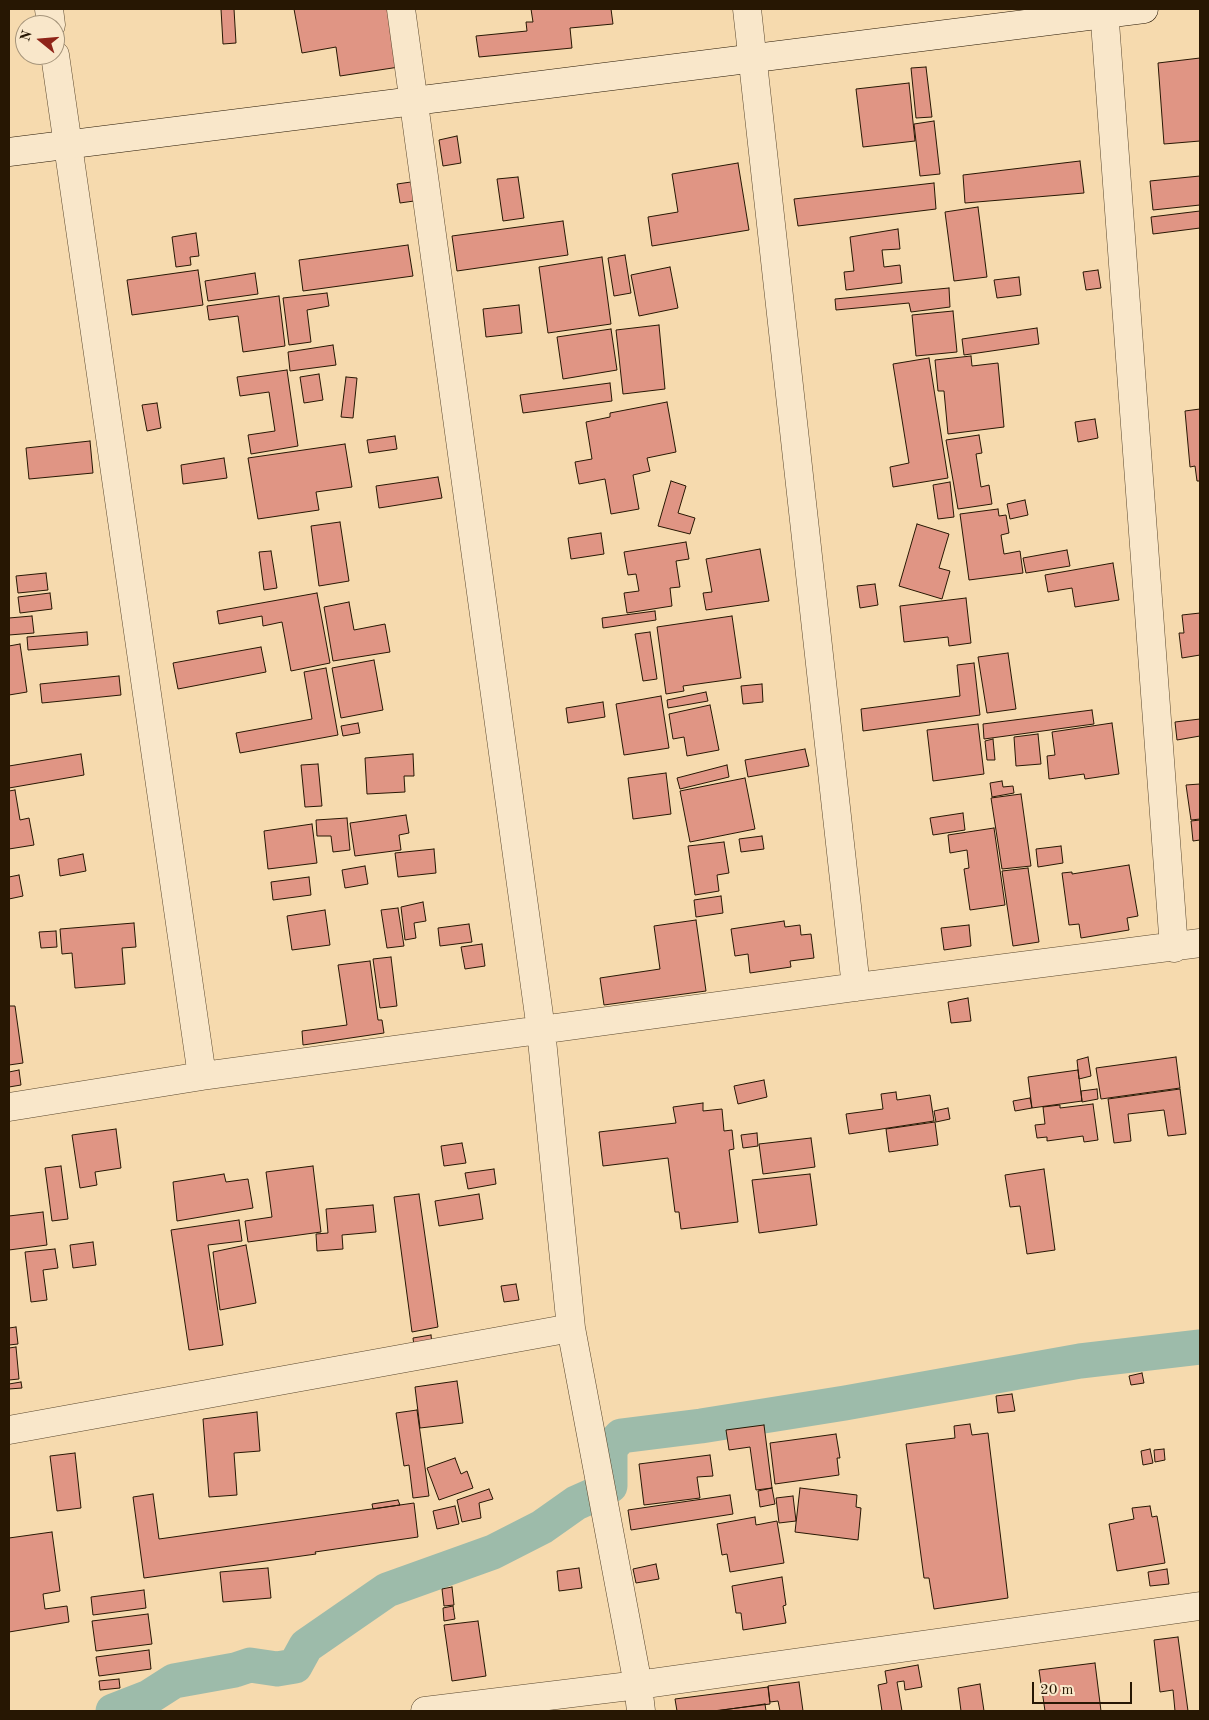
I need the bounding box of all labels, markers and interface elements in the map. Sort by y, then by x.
north arrow [15,15,65,65]
text: N [18,29,35,43]
scale bar [1034,1672,1134,1704]
text: 20 m [1040,1683,1074,1698]

